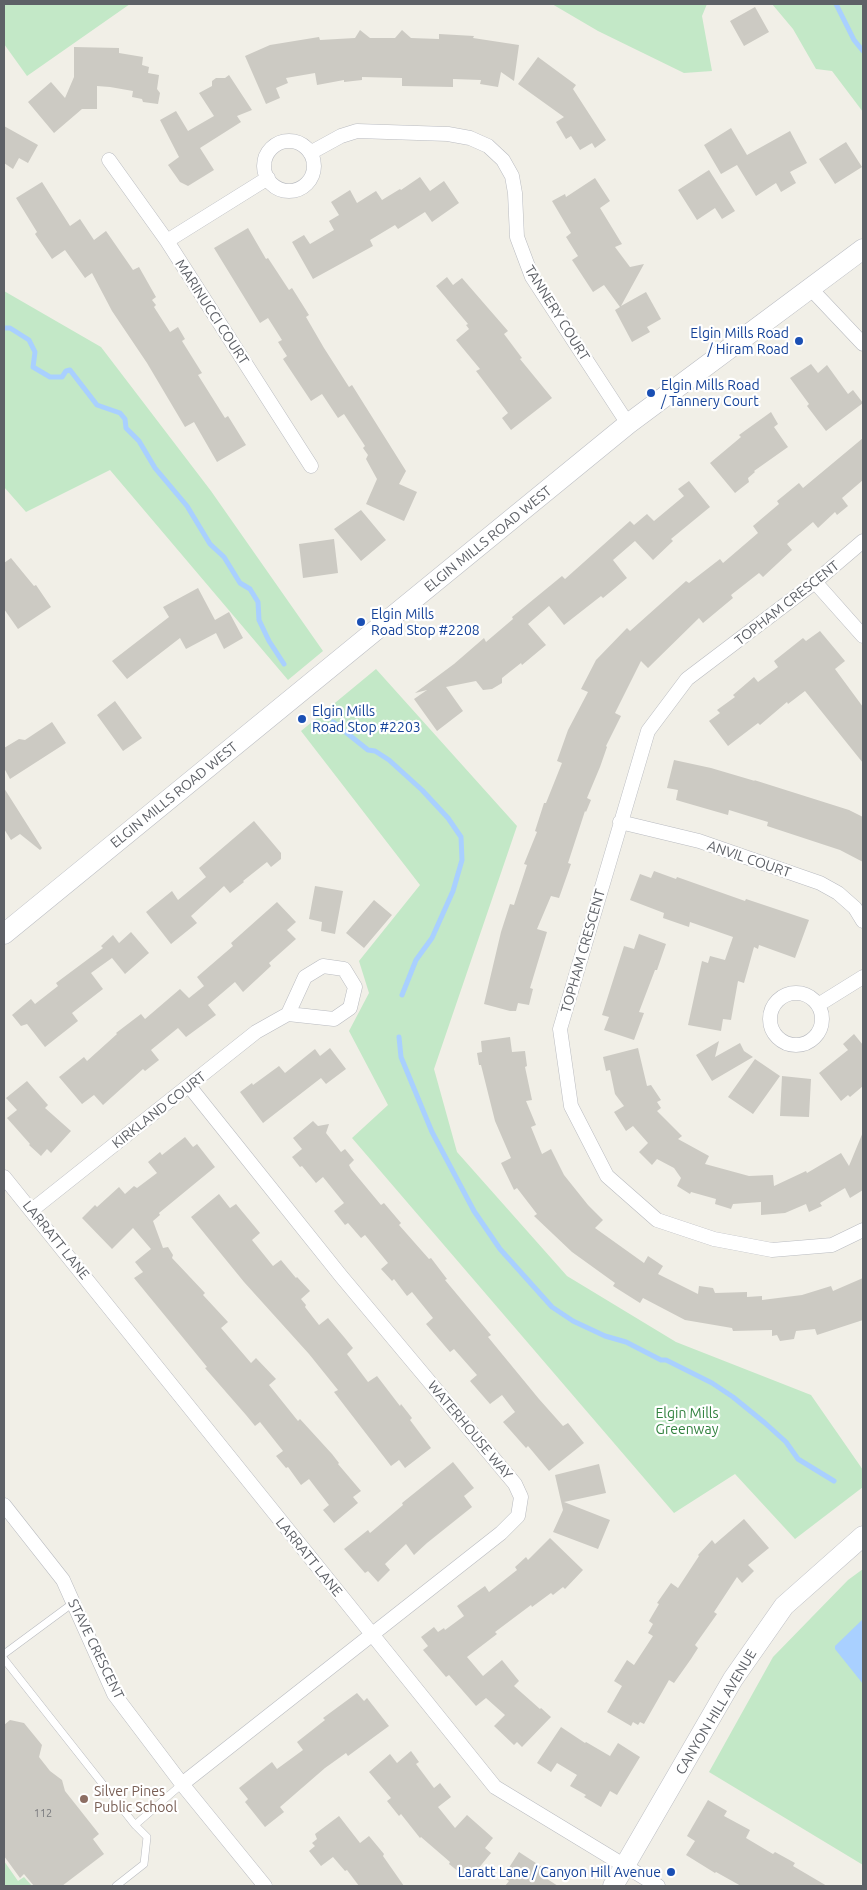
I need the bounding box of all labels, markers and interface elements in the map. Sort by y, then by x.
street label: MARINUCCI COURT [172,256,252,368]
street label: TANNERY COURT [521,262,593,364]
place label: Elgin Mills Road / Hiram Road [690,325,789,358]
marker: Elgin Mills Road / Hiram Road [793,335,805,347]
place label: Elgin Mills Road / Tannery Court [661,377,760,410]
marker: Elgin Mills Road / Tannery Court [645,387,657,399]
street label: ELGIN MILLS ROAD WEST [421,482,555,596]
street label: TOPHAM CRESCENT [731,557,843,649]
place label: Elgin Mills Road Stop #2208 [371,606,480,638]
marker: Elgin Mills Road Stop #2208 [355,616,367,628]
place label: Elgin Mills Road Stop #2203 [312,703,421,736]
marker: Elgin Mills Road Stop #2203 [296,713,308,725]
street label: ELGIN MILLS ROAD WEST [107,738,241,852]
street label: ANVIL COURT [705,837,793,881]
street label: TOPHAM CRESCENT [557,887,609,1015]
street label: KIRKLAND COURT [109,1068,209,1152]
street label: LARRATT LANE [19,1197,93,1283]
street label: WATERHOUSE WAY [424,1377,516,1483]
park label: Elgin Mills Greenway [655,1405,719,1438]
street label: LARRATT LANE [272,1514,346,1600]
street label: STAVE CRESCENT [64,1596,128,1702]
street label: CANYON HILL AVENUE [672,1646,760,1778]
place label: Silver Pines Public School [94,1783,177,1815]
marker: Silver Pines Public School [78,1793,90,1805]
house number: 112 [34,1806,52,1820]
place label: Laratt Lane / Canyon Hill Avenue [458,1864,661,1880]
marker: Laratt Lane / Canyon Hill Avenue [665,1866,677,1878]

